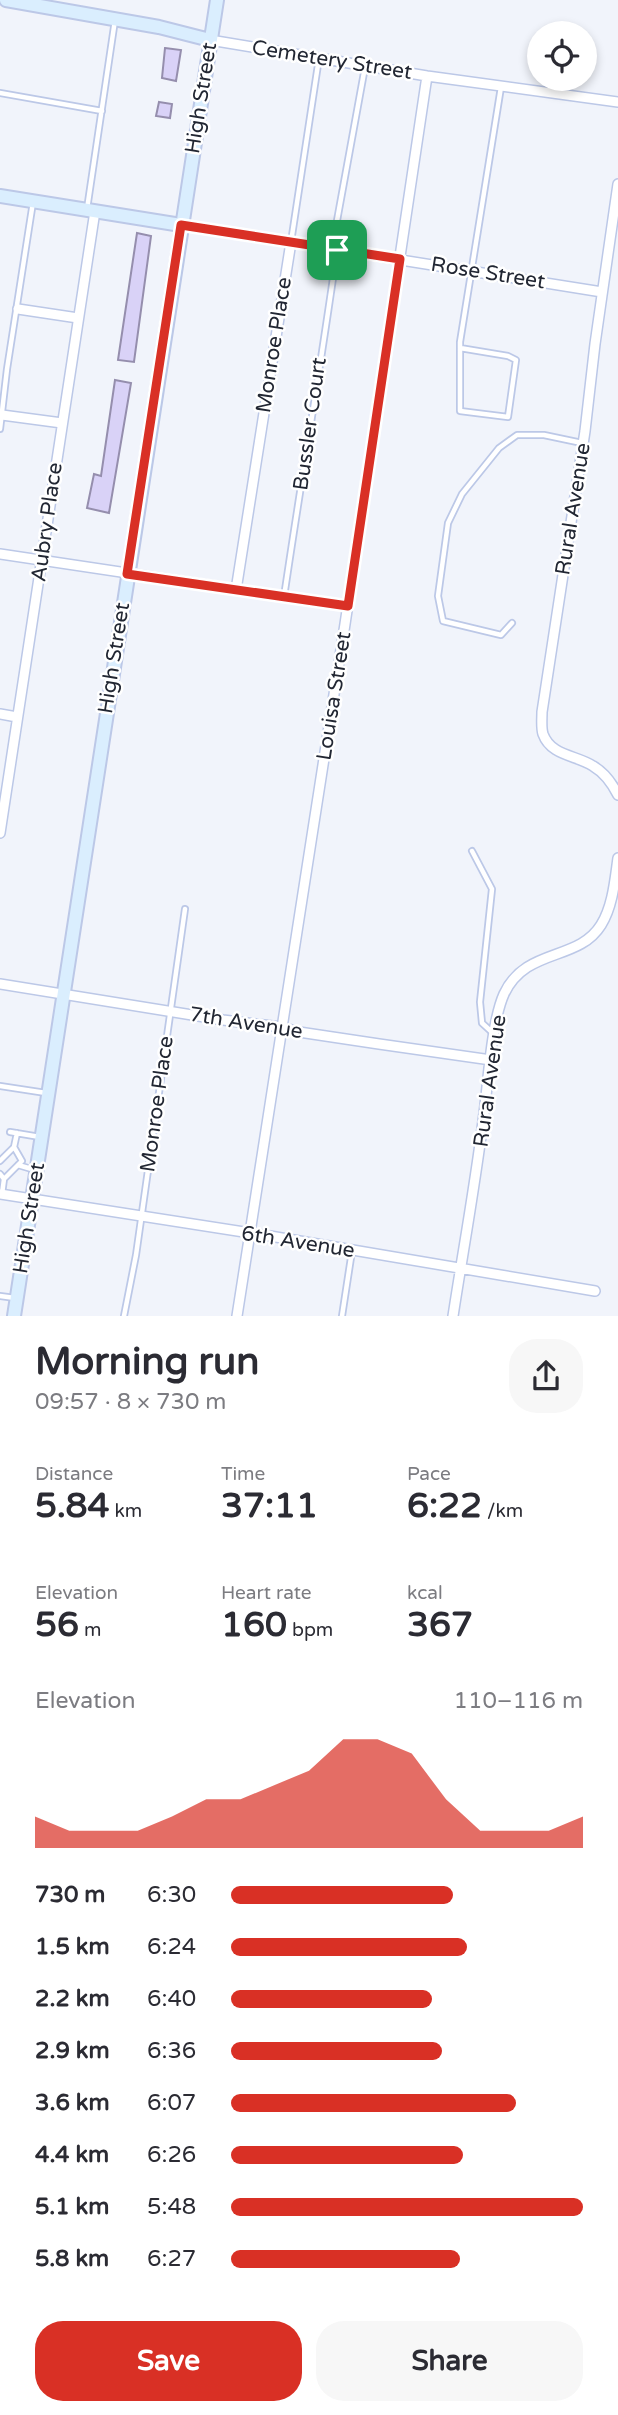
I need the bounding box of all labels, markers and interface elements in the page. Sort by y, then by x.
map controls [527,21,597,91]
button: locate [527,21,597,91]
street label: Cemetery Street [250,35,414,85]
street label: High Street [180,41,222,155]
pin [307,220,367,280]
icon: arrive [318,231,356,269]
street label: Rose Street [429,252,547,294]
street label: Monroe Place [251,275,297,415]
street label: Bussler Court [288,356,332,492]
street label: Rural Avenue [550,441,596,577]
street label: Aubry Place [26,461,68,583]
street label: High Street [93,601,135,715]
street label: Louisa Street [311,630,357,762]
street label: 7th Avenue [187,1002,305,1044]
street label: Rural Avenue [468,1013,512,1149]
street label: Monroe Place [135,1034,179,1174]
street label: High Street [8,1161,50,1275]
street label: 6th Avenue [239,1221,357,1263]
text: Morning run [35,1339,259,1385]
button: share [509,1339,583,1413]
text: 09:57 · 8 × 730 m [35,1388,226,1416]
text: Distance [35,1463,113,1485]
text: Time [221,1463,265,1485]
text: Pace [407,1463,451,1485]
text: 5.84 [35,1485,110,1527]
text: 37:11 [221,1485,318,1527]
text: 6:22 [407,1485,482,1527]
text: km [110,1500,142,1522]
text: /km [482,1500,523,1522]
text: Elevation [35,1582,118,1604]
text: Heart rate [221,1582,312,1604]
text: kcal [407,1582,443,1604]
text: 56 [35,1604,79,1646]
text: 160 [221,1604,287,1646]
text: 367 [407,1604,473,1646]
text: m [79,1619,101,1641]
text: bpm [287,1619,333,1641]
text: Elevation [35,1687,136,1715]
text: 110–116 m [454,1687,583,1715]
text: 730 m [35,1881,105,1909]
text: 6:30 [147,1881,196,1909]
text: 1.5 km [35,1933,110,1961]
text: 6:24 [147,1933,196,1961]
text: 2.2 km [35,1985,110,2013]
text: 6:40 [147,1985,196,2013]
text: 2.9 km [35,2037,110,2065]
text: 6:36 [147,2037,196,2065]
text: 3.6 km [35,2089,110,2117]
text: 6:07 [147,2089,196,2117]
text: 4.4 km [35,2141,109,2169]
text: 6:26 [147,2141,196,2169]
text: 5.1 km [35,2193,109,2221]
text: 5:48 [147,2193,196,2221]
text: 5.8 km [35,2245,109,2273]
text: 6:27 [147,2245,196,2273]
button: Save [35,2321,302,2401]
button: Share [316,2321,583,2401]

